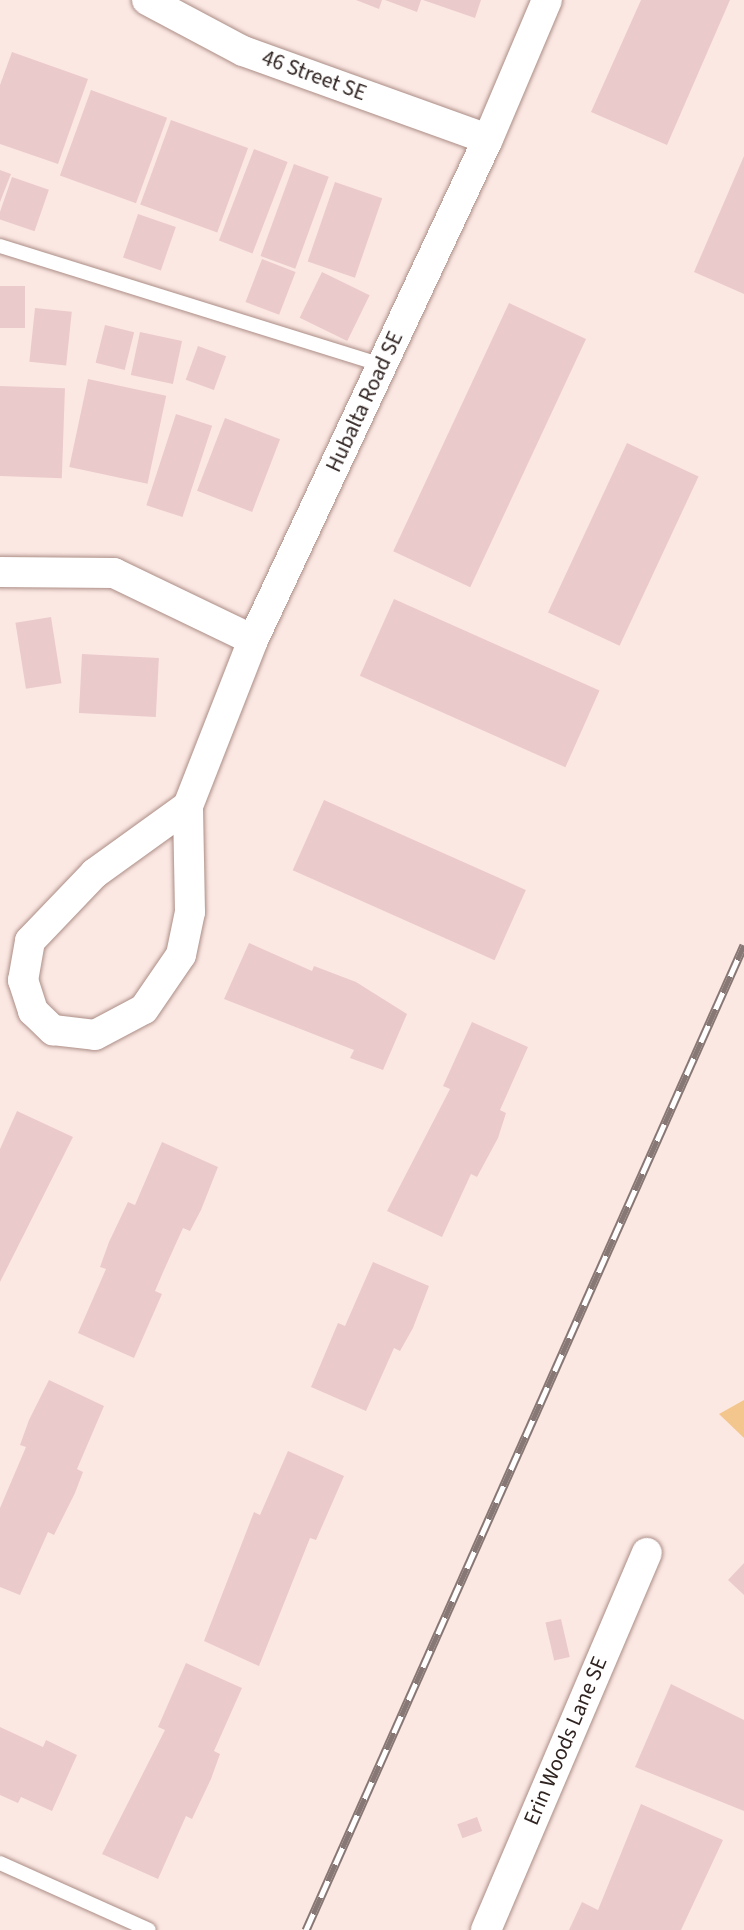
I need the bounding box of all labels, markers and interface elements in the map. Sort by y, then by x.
street label: 46 Street SE [258,45,370,107]
street label: Hubalta Road SE [321,327,409,477]
street label: Erin Woods Lane SE [519,1653,613,1829]

